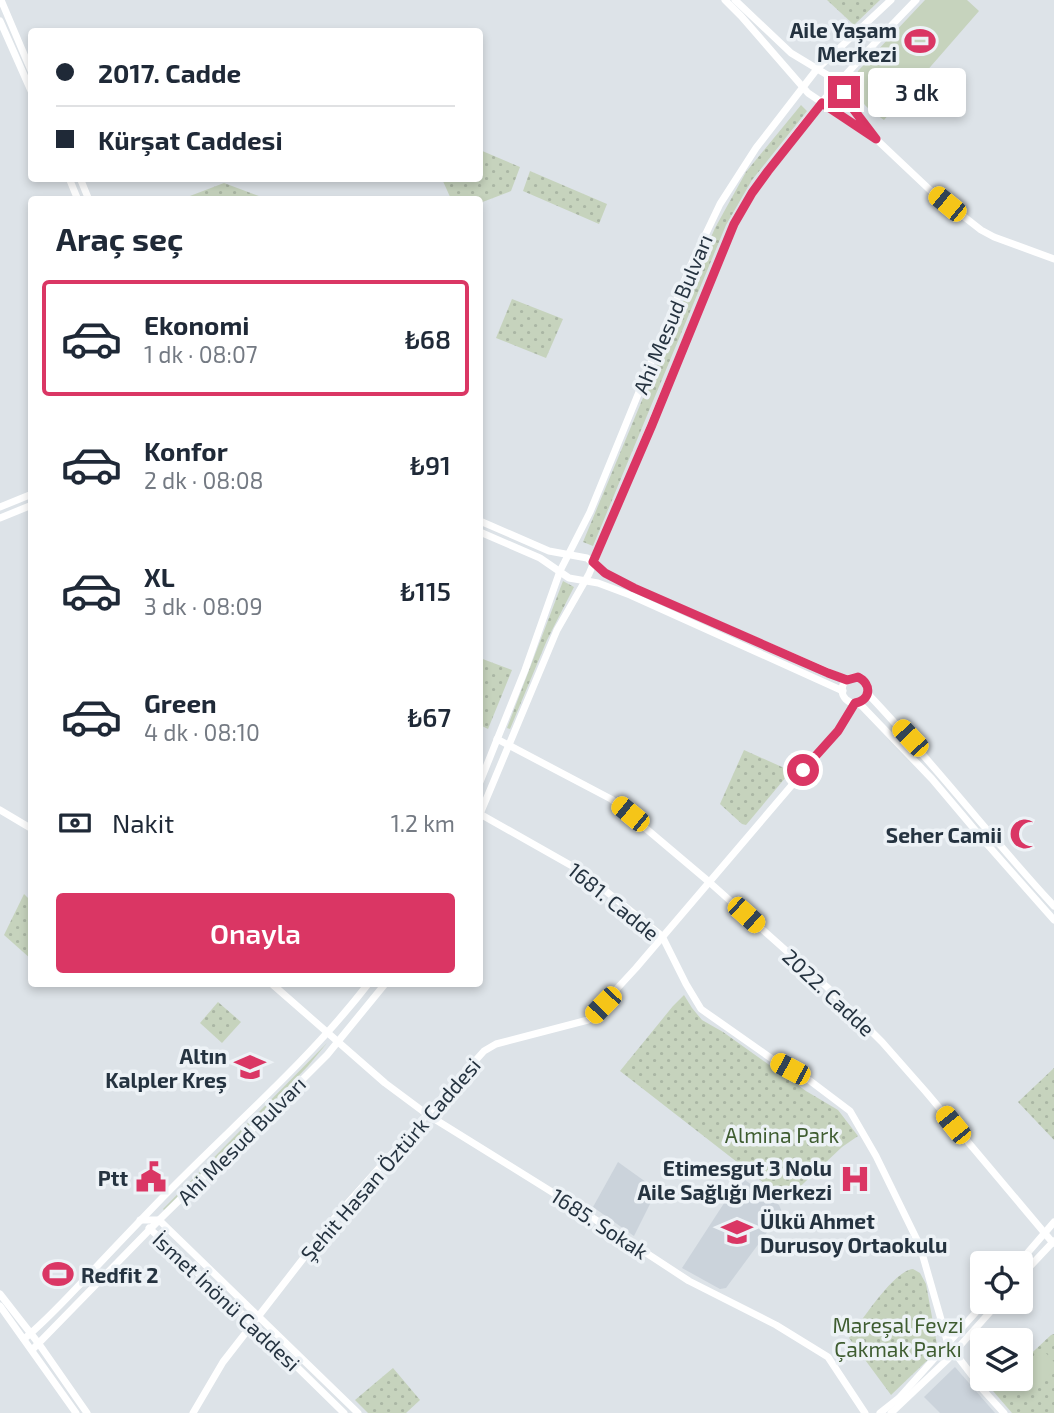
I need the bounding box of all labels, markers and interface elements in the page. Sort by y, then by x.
place label: Aile Yaşam Merkezi [790,17,897,66]
sports icon: Aile Yaşam Merkezi [903,24,937,58]
text: 2017. Cadde [98,57,241,88]
callout: 3 dk [868,68,966,116]
route end [828,76,860,108]
text: 3 dk [895,78,939,106]
text: Kürşat Caddesi [98,124,283,155]
car [925,183,970,225]
text: Araç seç [56,219,183,257]
street label: Ahi Mesud Bulvarı [627,230,717,398]
icon: car [60,307,123,370]
text: Ekonomi [144,309,250,340]
text: ₺68 [405,323,451,354]
text: 1 dk · 08:07 [144,340,258,368]
icon: car [60,433,123,496]
text: Konfor [144,435,228,466]
text: ₺91 [410,449,451,480]
text: 2 dk · 08:08 [144,466,264,494]
icon: car [60,559,123,622]
text: XL [144,561,175,592]
text: ₺115 [400,575,451,606]
text: 3 dk · 08:09 [144,592,263,620]
icon: car [60,685,123,748]
text: Green [144,687,217,718]
text: ₺67 [407,701,451,732]
car [888,715,933,761]
text: 4 dk · 08:10 [144,718,260,746]
route start [787,754,819,786]
car [608,793,653,835]
icon: cash [56,804,94,842]
text: Nakit [112,807,174,838]
text: 1.2 km [391,809,455,837]
mosque icon: Seher Camii [1008,817,1042,851]
place label: Seher Camii [886,822,1002,847]
street label: 1681. Cadde [563,857,665,945]
button: Onayla [56,893,455,973]
car [724,893,769,937]
street label: 2022. Cadde [778,943,880,1041]
car [581,983,626,1027]
place label: Altın Kalpler Kreş [105,1043,227,1094]
school or university icon: Altın Kalpler Kreş [233,1050,267,1084]
car [767,1050,814,1088]
street label: Şehit Hasan Öztürk Caddesi [295,1052,487,1267]
street label: Ahi Mesud Bulvarı [172,1071,310,1209]
car [932,1102,975,1148]
park label: Almina Park [725,1122,839,1147]
place label: Etimesgut 3 Nolu Aile Sağlığı Merkezi [637,1155,832,1204]
public building icon: Ptt [134,1160,168,1194]
hospital icon: Etimesgut 3 Nolu Aile Sağlığı Merkezi [838,1162,872,1196]
place label: Ptt [98,1165,128,1190]
street label: 1685. Sokak [547,1182,653,1264]
place label: Ülkü Ahmet Durusoy Ortaokulu [760,1208,947,1258]
school or university icon: Ülkü Ahmet Durusoy Ortaokulu [720,1215,754,1249]
street label: İsmet İnönü Caddesi [148,1226,306,1376]
map controls [970,1251,1033,1391]
button: locate [970,1251,1033,1314]
sports icon: Redfit 2 [41,1257,75,1291]
place label: Redfit 2 [81,1262,159,1287]
park label: Mareşal Fevzi Çakmak Parkı [832,1312,964,1363]
button: layers [970,1328,1033,1391]

